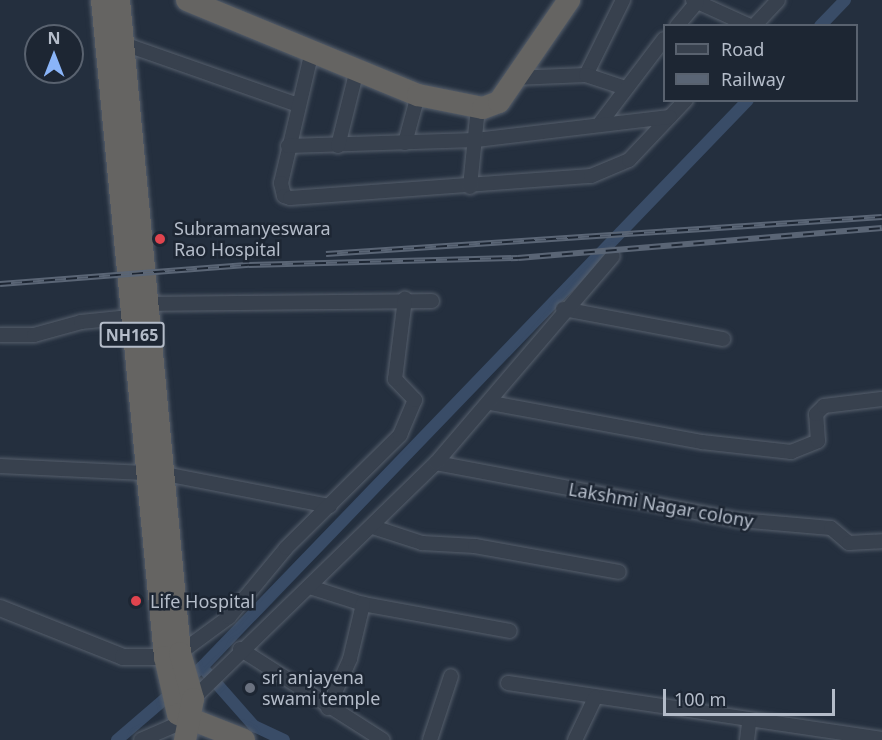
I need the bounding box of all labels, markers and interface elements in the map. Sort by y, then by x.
north arrow [24,24,84,84]
legend [663,24,858,102]
text: N [47,27,61,49]
text: Road [721,37,764,61]
text: Railway [721,67,785,91]
place label: Subramanyeswara Rao Hospital [174,218,331,260]
marker: Subramanyeswara Rao Hospital [151,230,169,248]
road number: NH165 [99,322,165,348]
street label: Lakshmi Nagar colony [567,478,755,532]
place label: Life Hospital [150,590,255,612]
marker: Life Hospital [127,592,145,610]
place label: sri anjayena swami temple [262,667,380,710]
scale bar [666,677,838,715]
marker: sri anjayena swami temple [243,681,257,695]
text: 100 m [674,687,726,711]

